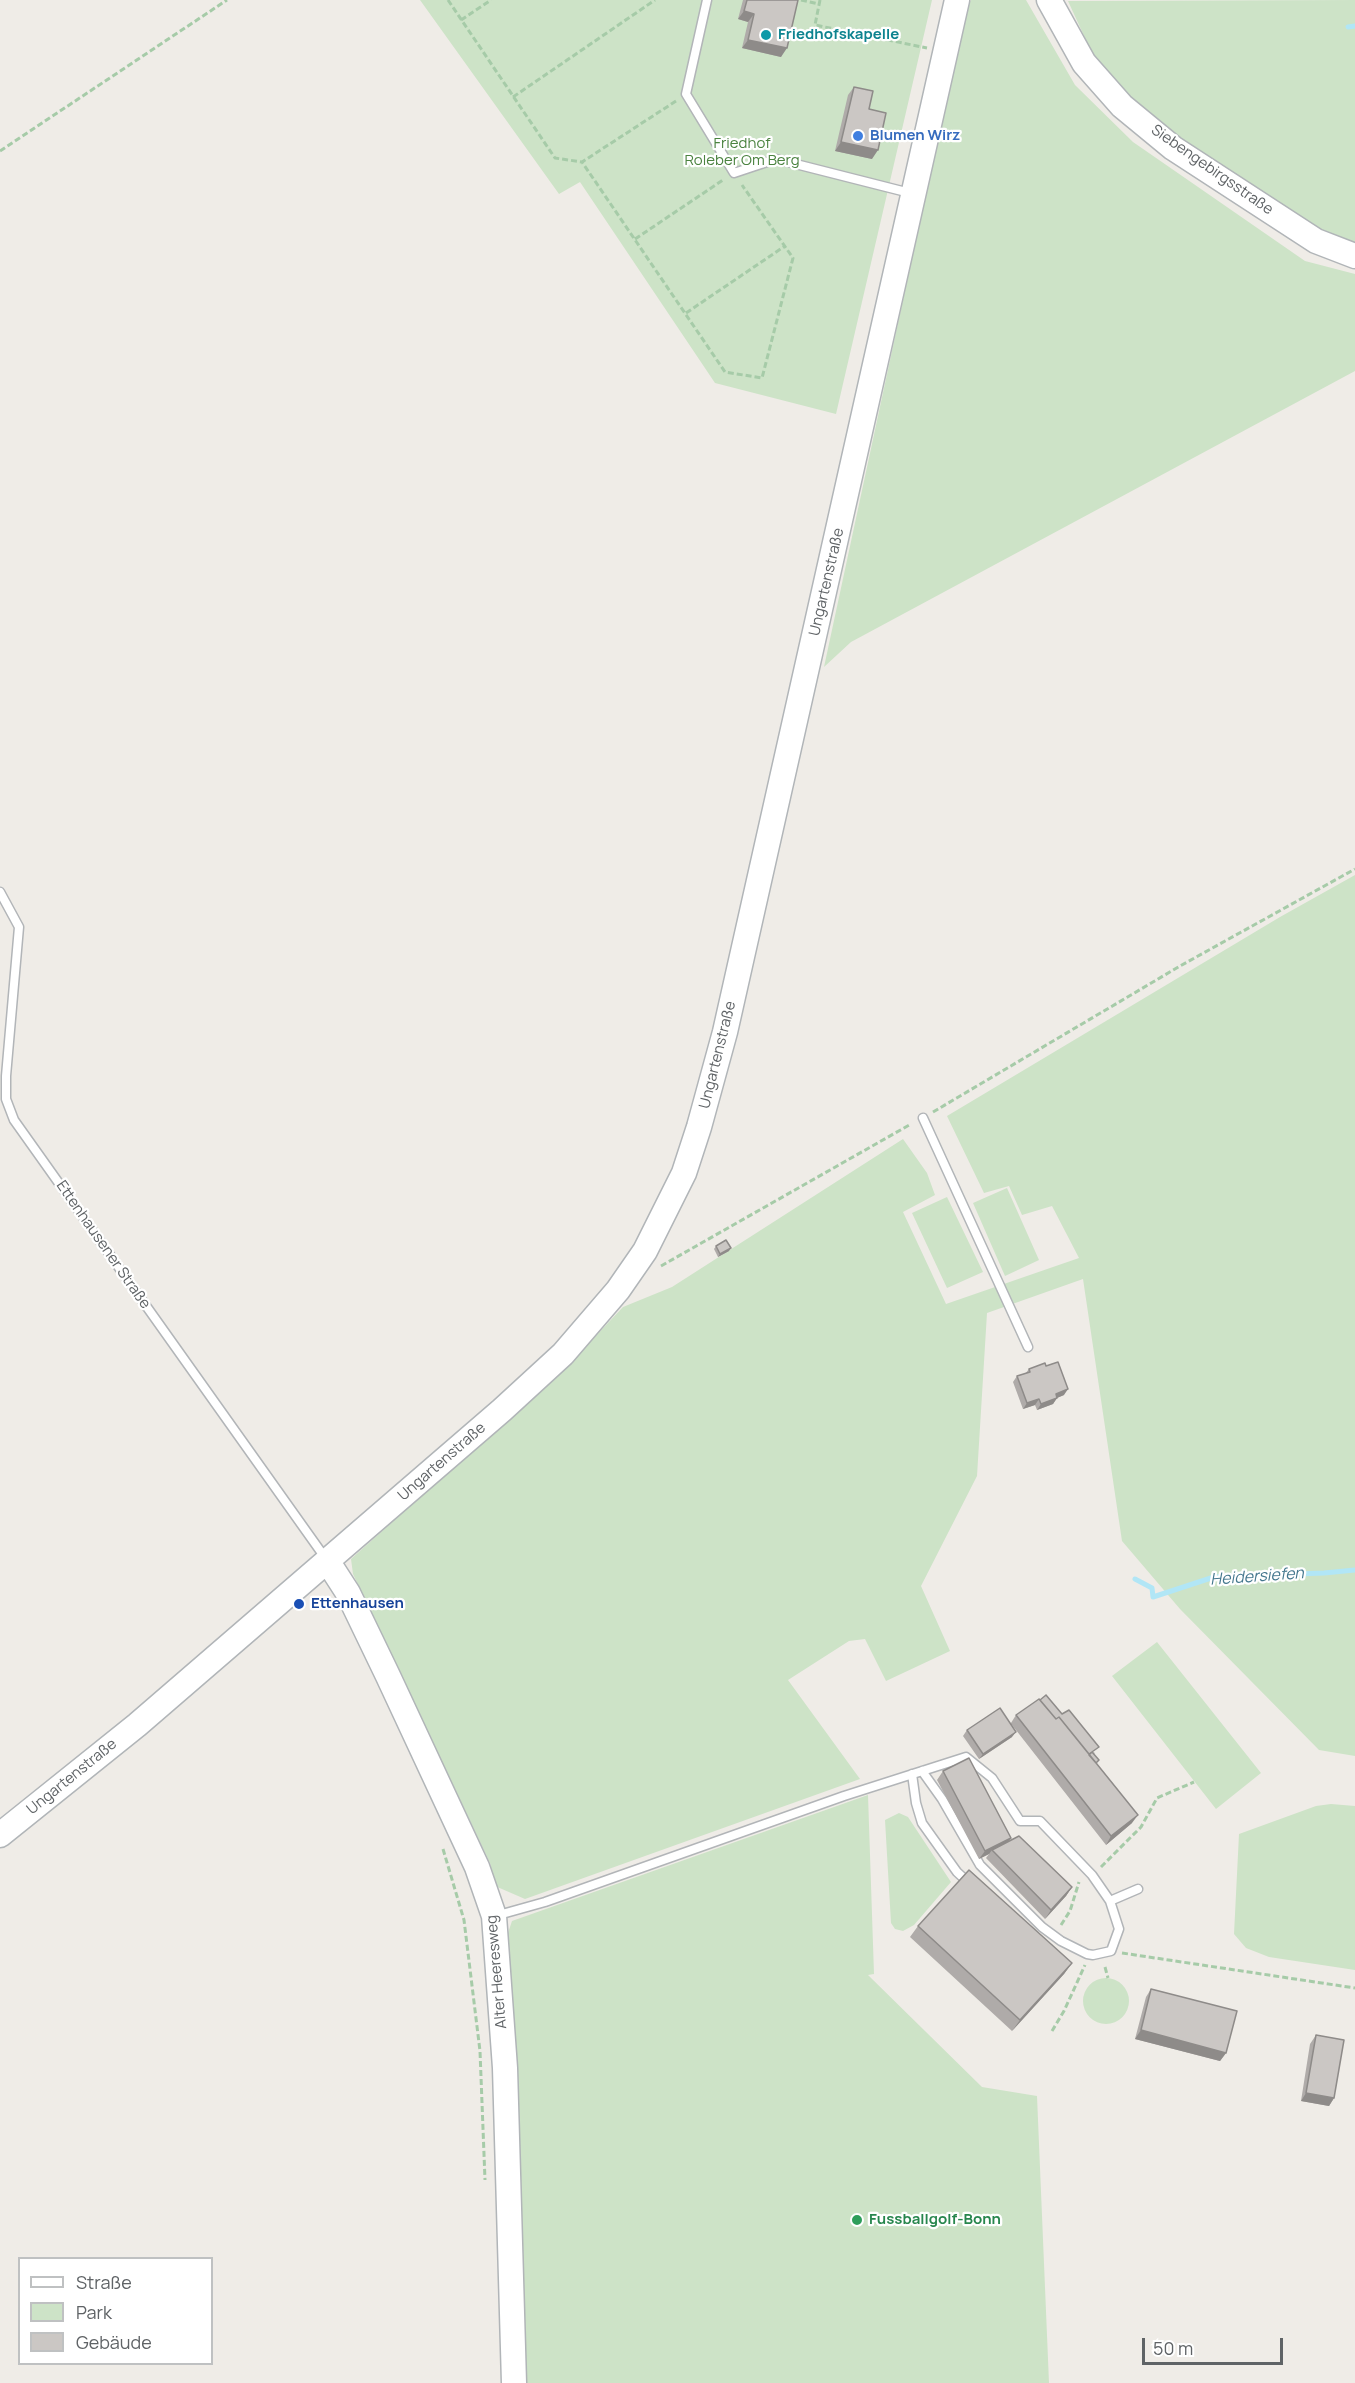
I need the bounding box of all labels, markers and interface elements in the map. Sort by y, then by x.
place label: Friedhofskapelle [778,26,899,44]
marker: Friedhofskapelle [759,28,773,42]
street label: Siebengebirgsstraße [1148,121,1276,219]
place label: Blumen Wirz [870,127,960,145]
marker: Blumen Wirz [851,129,865,143]
park label: Friedhof Roleber Om Berg [684,135,800,170]
street label: Ungartenstraße [806,526,848,638]
street label: Ungartenstraße [696,999,740,1111]
street label: Ettenhausener Straße [52,1178,154,1312]
street label: Ungartenstraße [394,1419,490,1505]
water label: Heidersiefen [1210,1564,1304,1590]
place label: Ettenhausen [311,1595,404,1613]
marker: Ettenhausen [292,1597,306,1611]
street label: Ungartenstraße [23,1735,121,1819]
street label: Alter Heeresweg [483,1914,511,2030]
place label: Fussballgolf-Bonn [869,2211,1001,2229]
marker: Fussballgolf-Bonn [850,2213,864,2227]
legend [18,2257,213,2365]
text: Straße [76,2270,132,2294]
text: Park [76,2300,112,2324]
scale bar [1145,2326,1286,2364]
text: Gebäude [76,2330,152,2354]
text: 50 m [1153,2336,1193,2360]

